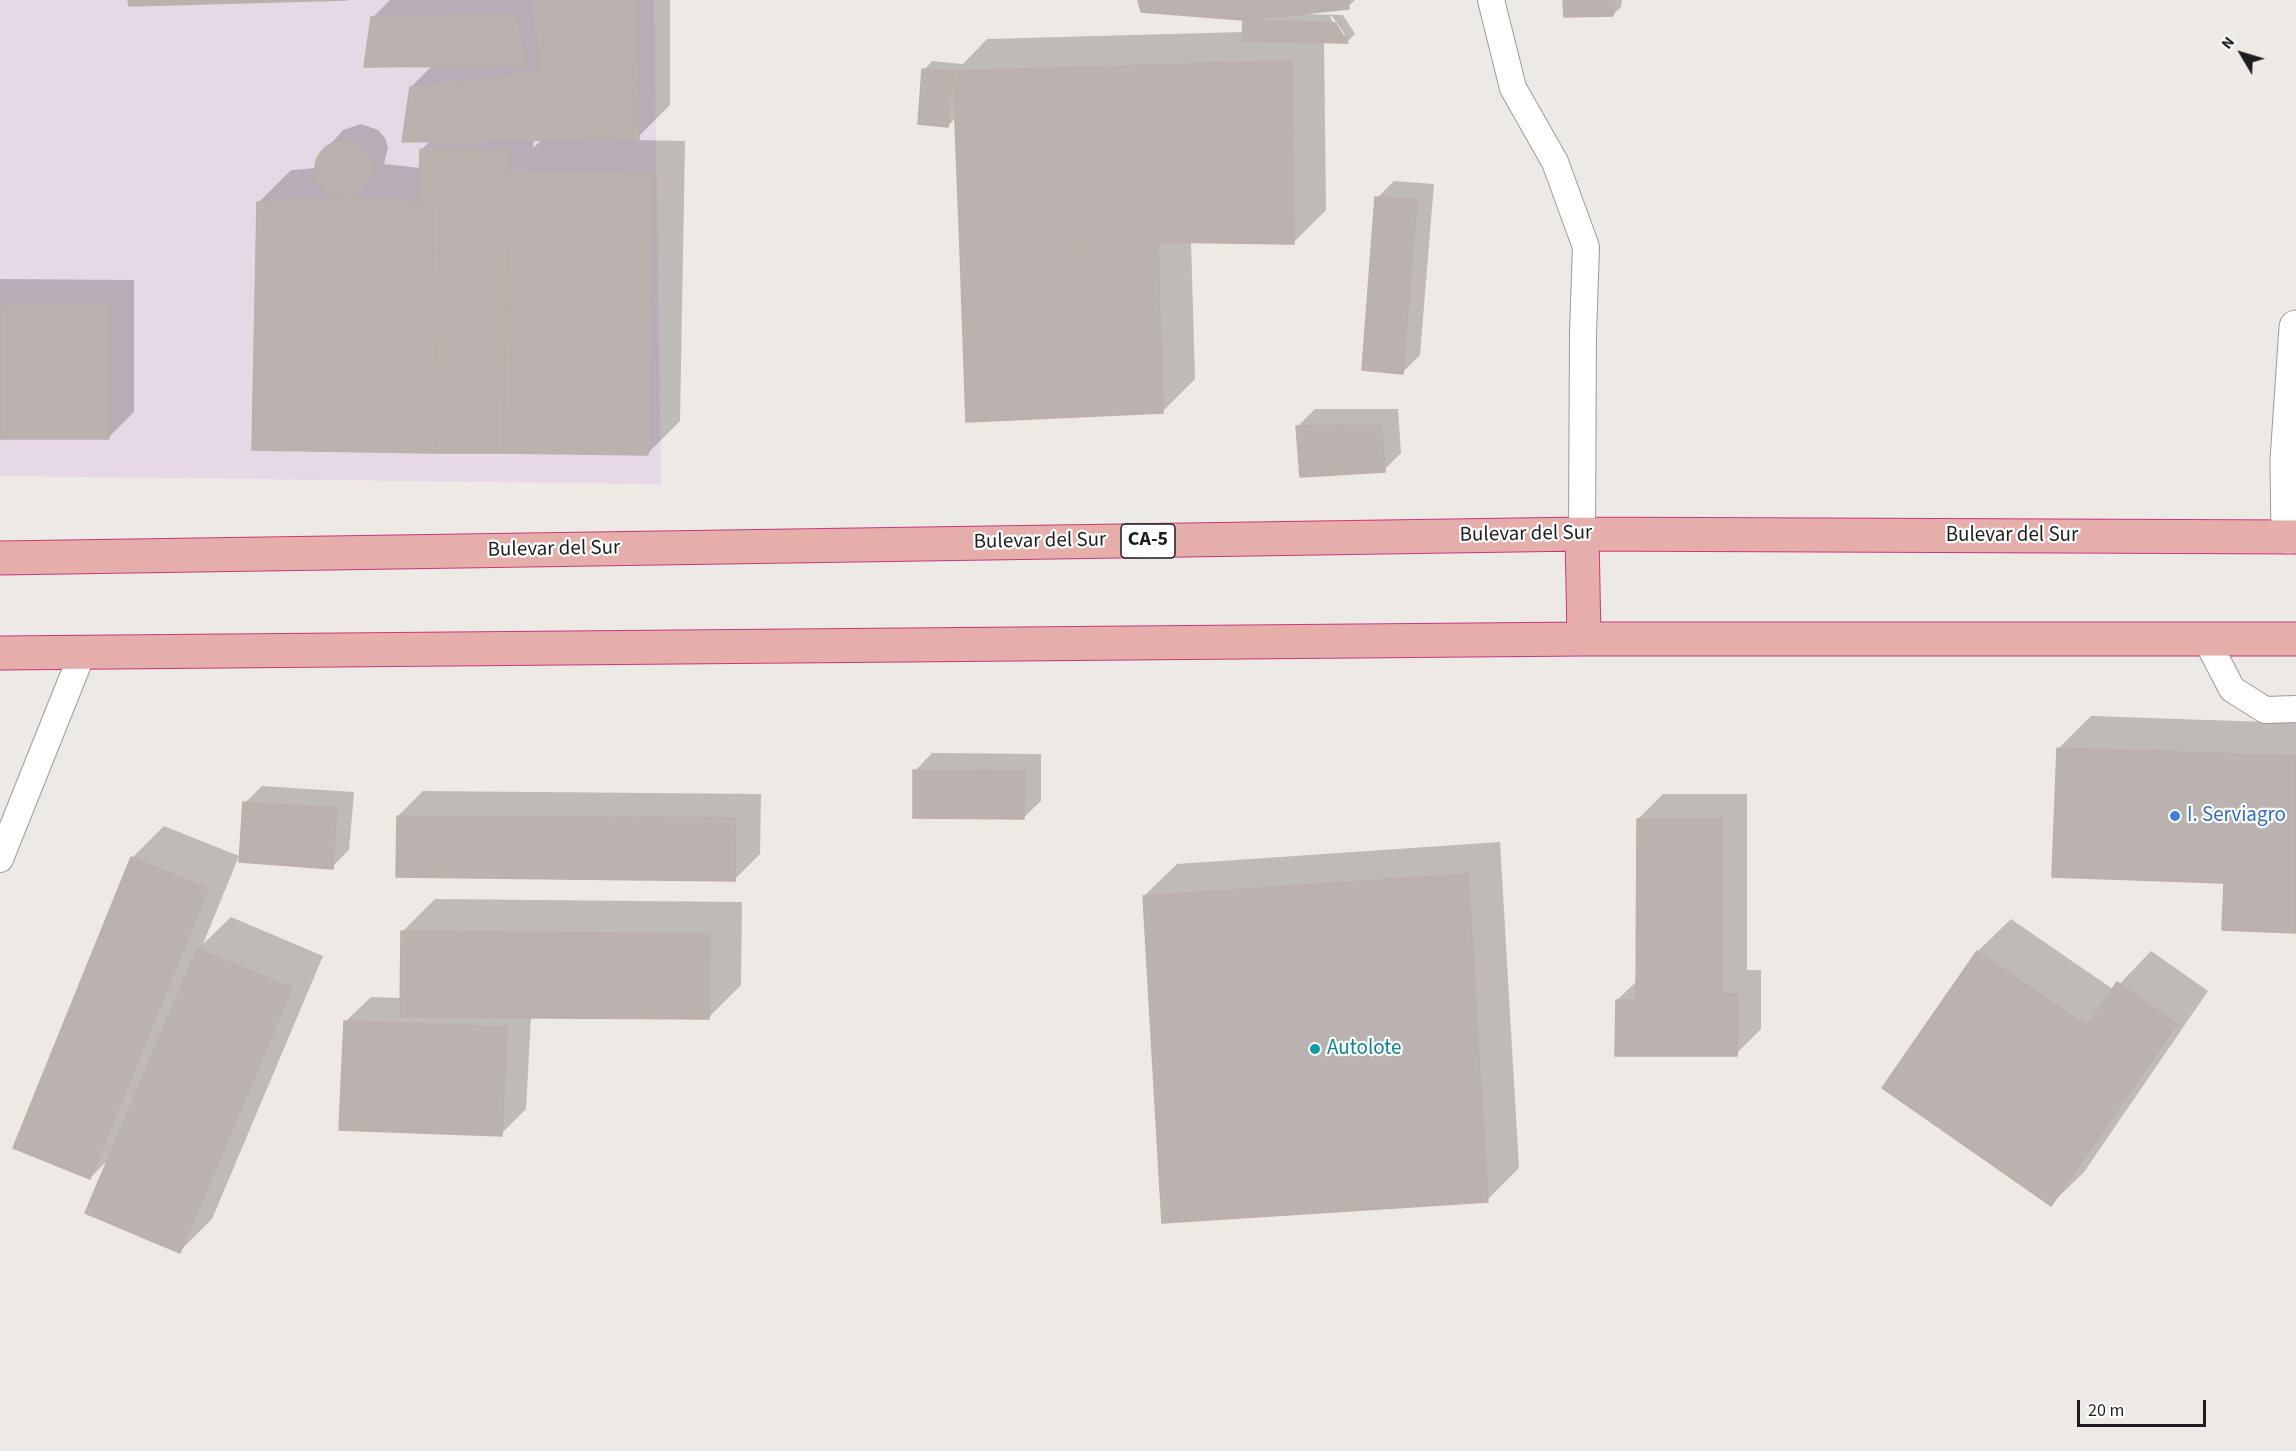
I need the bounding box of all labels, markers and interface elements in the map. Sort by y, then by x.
north arrow [2212,24,2272,84]
text: N [2216,32,2240,54]
street label: Bulevar del Sur [1459,521,1593,549]
street label: Bulevar del Sur [1946,523,2078,549]
road number: CA-5 [1121,524,1175,558]
street label: Bulevar del Sur [973,528,1107,556]
street label: Bulevar del Sur [487,536,621,564]
place label: I. Serviagro [2187,803,2286,829]
marker: I. Serviagro [2168,809,2182,823]
place label: Autolote [1327,1036,1401,1062]
marker: Autolote [1308,1042,1322,1056]
scale bar [2080,1388,2209,1426]
text: 20 m [2088,1398,2124,1423]

